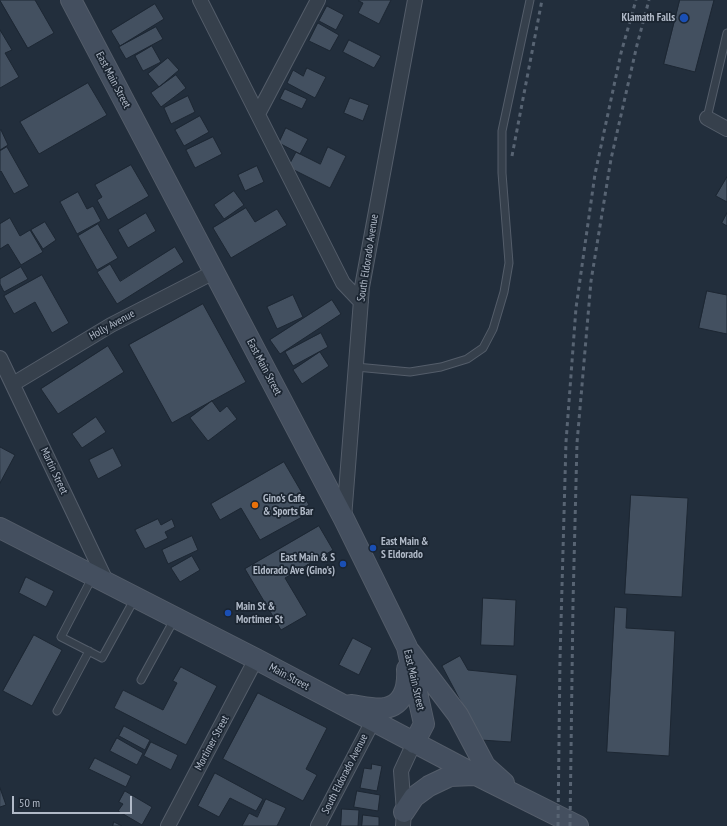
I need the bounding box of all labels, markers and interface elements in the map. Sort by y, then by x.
place label: Klamath Falls [621,11,675,25]
marker: Klamath Falls [678,12,690,24]
street label: East Main Street [93,50,133,110]
street label: South Eldorado Avenue [355,213,381,303]
street label: Holly Avenue [87,307,137,343]
street label: East Main Street [244,337,284,397]
street label: Martin Street [37,446,71,496]
place label: Gino's Cafe & Sports Bar [263,492,313,518]
marker: Gino's Cafe & Sports Bar [250,500,260,510]
place label: East Main & S Eldorado [381,535,428,561]
marker: East Main & S Eldorado [368,543,378,553]
place label: East Main & S Eldorado Ave (Gino's) [253,551,335,577]
marker: East Main & S Eldorado Ave (Gino's) [338,559,348,569]
place label: Main St & Mortimer St [236,600,283,626]
marker: Main St & Mortimer St [223,608,233,618]
street label: East Main Street [401,648,427,712]
street label: Main Street [267,661,311,693]
street label: Mortimer Street [192,713,232,773]
street label: South Eldorado Avenue [319,732,371,816]
scale bar [14,788,134,814]
text: 50 m [19,795,40,810]

